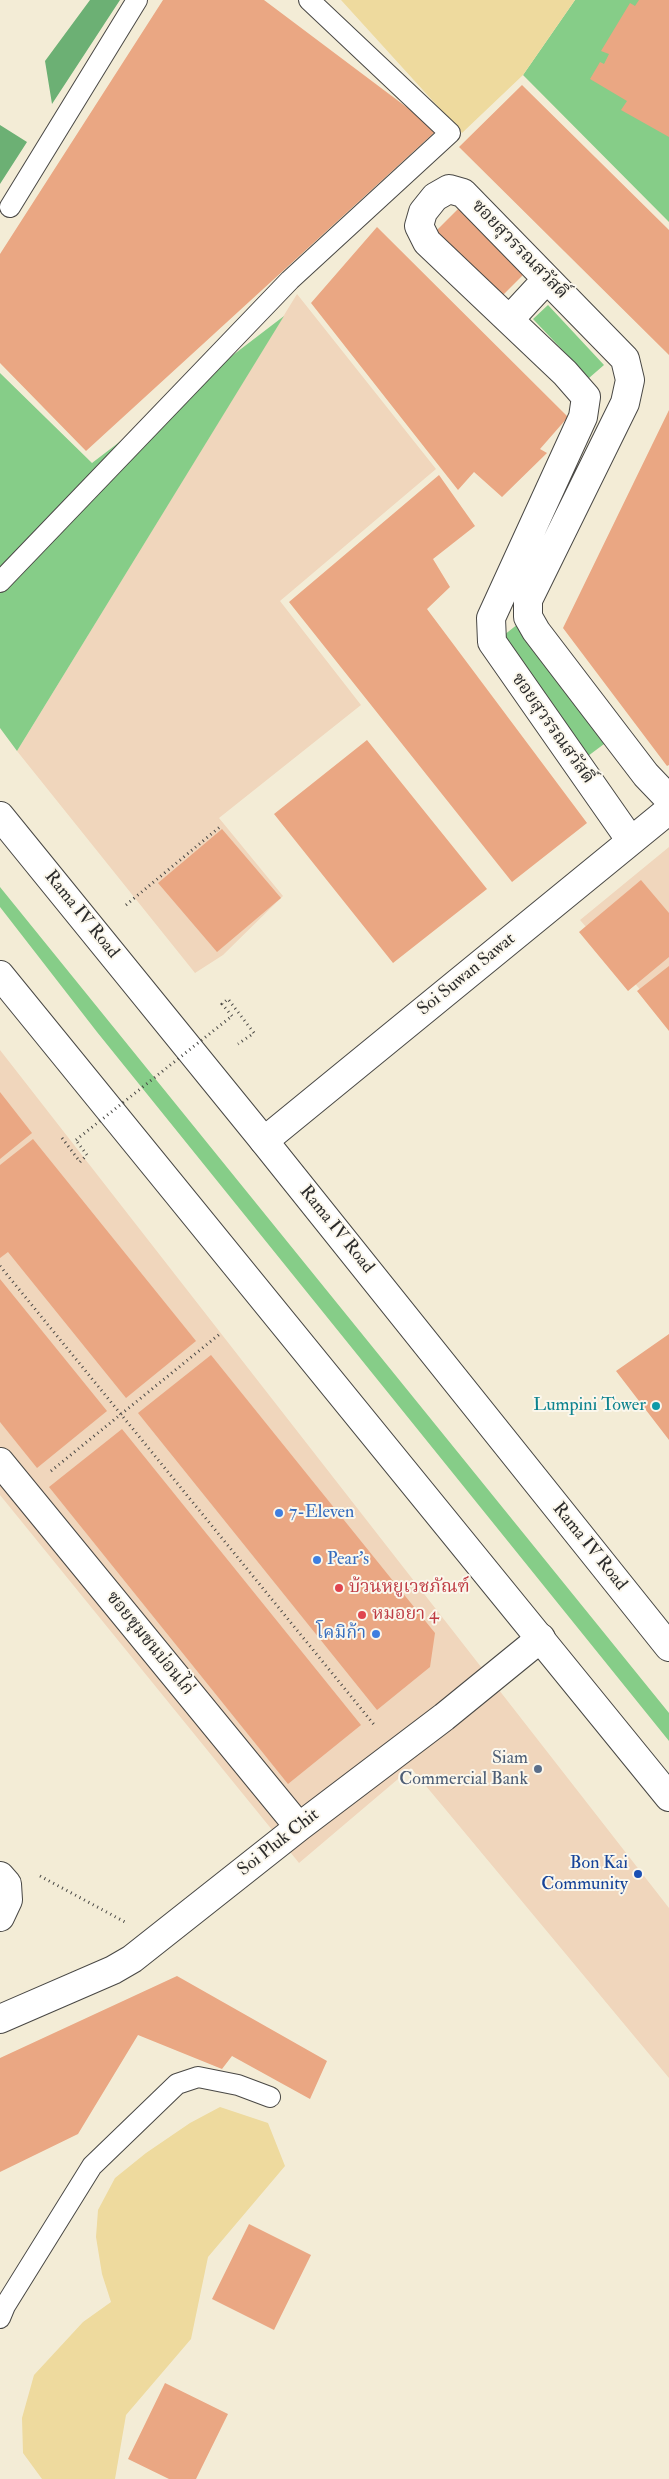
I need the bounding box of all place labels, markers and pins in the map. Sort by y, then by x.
place label: Lumpini Tower [533,1395,646,1417]
marker: Lumpini Tower [650,1400,662,1412]
place label: 7-Eleven [289,1502,354,1524]
marker: 7-Eleven [273,1507,285,1519]
place label: Pear's [327,1549,369,1571]
marker: Pear's [311,1554,323,1566]
place label: บ้วนหยูเวชภัณฑ์ [349,1577,470,1599]
marker: บ้วนหยูเวชภัณฑ์ [333,1582,345,1594]
place label: หมอยา 4 [372,1604,439,1626]
marker: หมอยา 4 [356,1609,368,1621]
place label: โคมิก้า [316,1623,366,1645]
marker: โคมิก้า [370,1628,382,1640]
place label: Siam Commercial Bank [399,1748,528,1790]
marker: Siam Commercial Bank [532,1763,544,1775]
place label: Bon Kai Community [541,1853,628,1896]
marker: Bon Kai Community [632,1868,644,1880]

